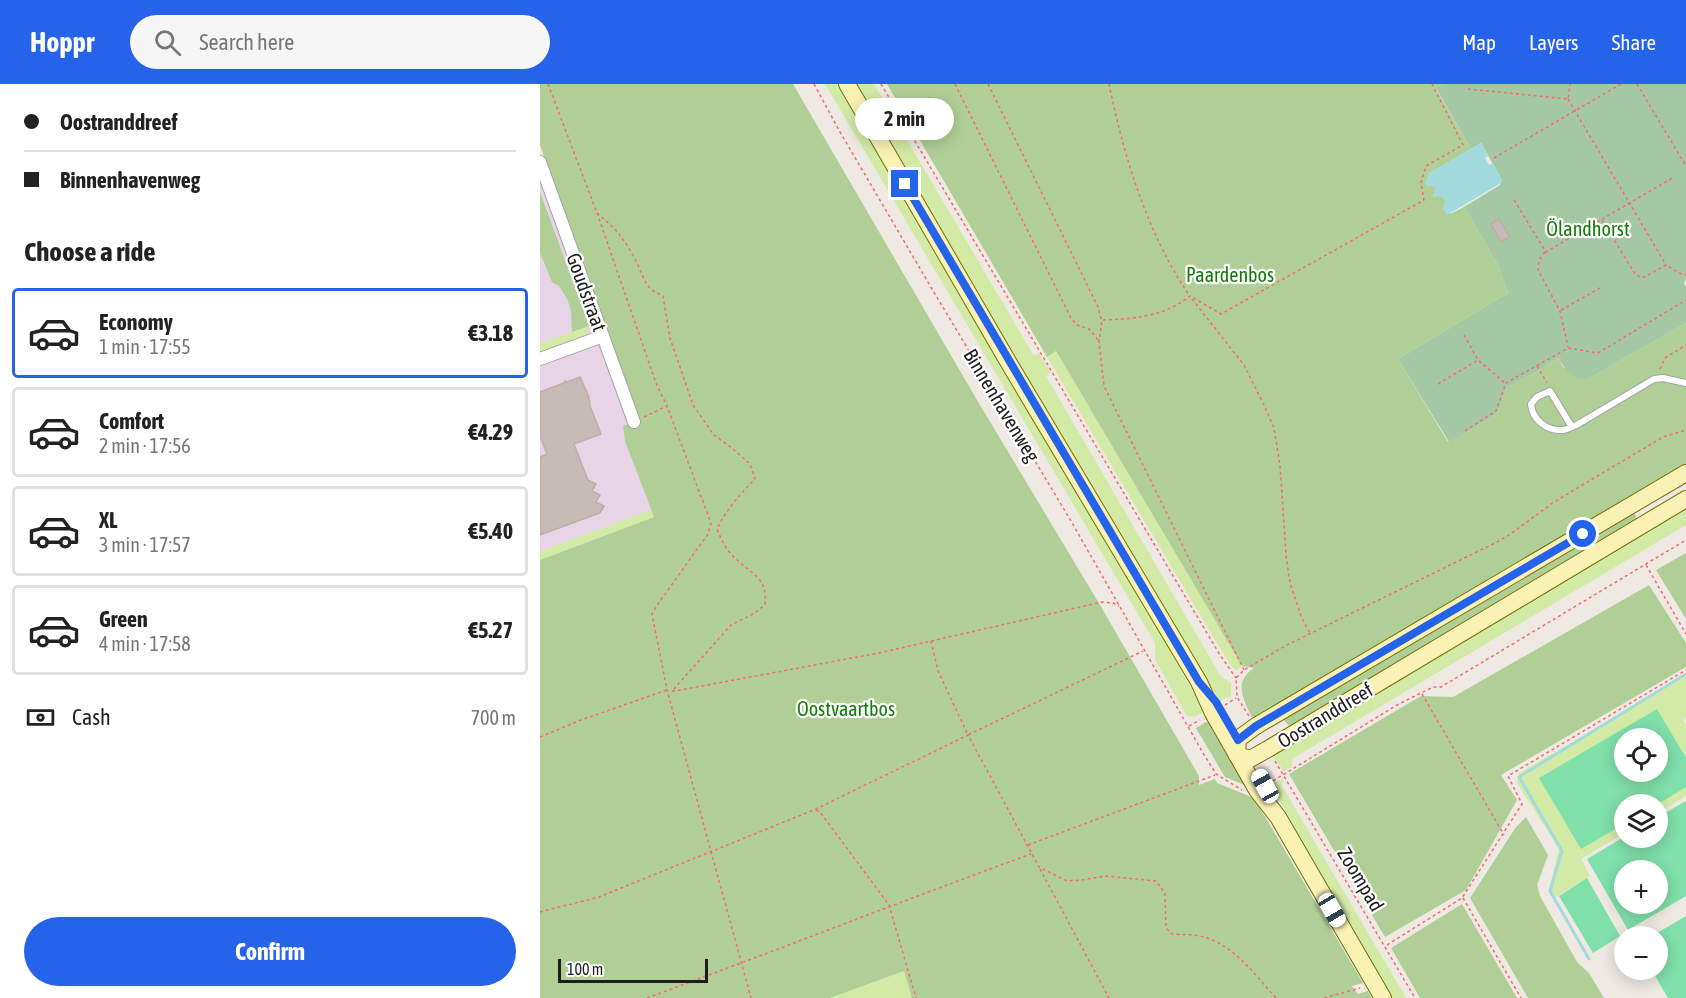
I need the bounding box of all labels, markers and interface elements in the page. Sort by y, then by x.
search box [130,15,550,69]
text: Hoppr [30,26,94,58]
icon: search [151,26,184,59]
text: Search here [199,29,294,55]
text: Map [1462,30,1496,54]
text: Layers [1529,30,1579,54]
text: Share [1612,30,1656,54]
callout: 2 min [856,97,955,139]
text: 2 min [884,107,925,130]
text: Oostranddreef [60,109,178,135]
text: Binnenhavenweg [60,167,200,193]
route end [891,170,918,197]
park label: Ölandhorst [1546,217,1630,240]
text: Choose a ride [24,236,156,267]
street label: Goudstraat [562,250,612,335]
park label: Paardenbos [1186,263,1274,286]
icon: car [27,306,81,360]
text: Economy [99,309,173,335]
text: €3.18 [468,320,513,346]
text: 1 min · 17:55 [99,335,191,358]
street label: Binnenhavenweg [959,344,1045,466]
icon: car [27,405,81,459]
text: Comfort [99,408,164,434]
text: €4.29 [468,419,513,445]
text: 2 min · 17:56 [99,434,191,457]
icon: car [27,504,81,558]
text: XL [99,507,117,533]
text: €5.40 [468,518,513,544]
route start [1569,520,1596,547]
text: 3 min · 17:57 [99,533,191,556]
icon: car [27,603,81,657]
text: Green [99,606,148,632]
text: €5.27 [468,617,513,643]
text: 4 min · 17:58 [99,632,191,655]
street label: Oostranddreef [1273,677,1377,752]
park label: Oostvaartbos [797,697,895,720]
icon: cash [24,701,57,734]
text: Cash [72,704,111,730]
text: 700 m [471,706,516,729]
map controls [1614,728,1668,980]
button: locate [1614,728,1668,782]
car [1248,766,1282,806]
button: layers [1614,794,1668,848]
street label: Zoompad [1333,843,1389,915]
button: + [1614,860,1668,914]
car [1315,890,1349,930]
button: Confirm [24,917,516,986]
button: − [1614,926,1668,980]
scale bar [558,956,708,984]
text: 100 m [567,960,603,978]

